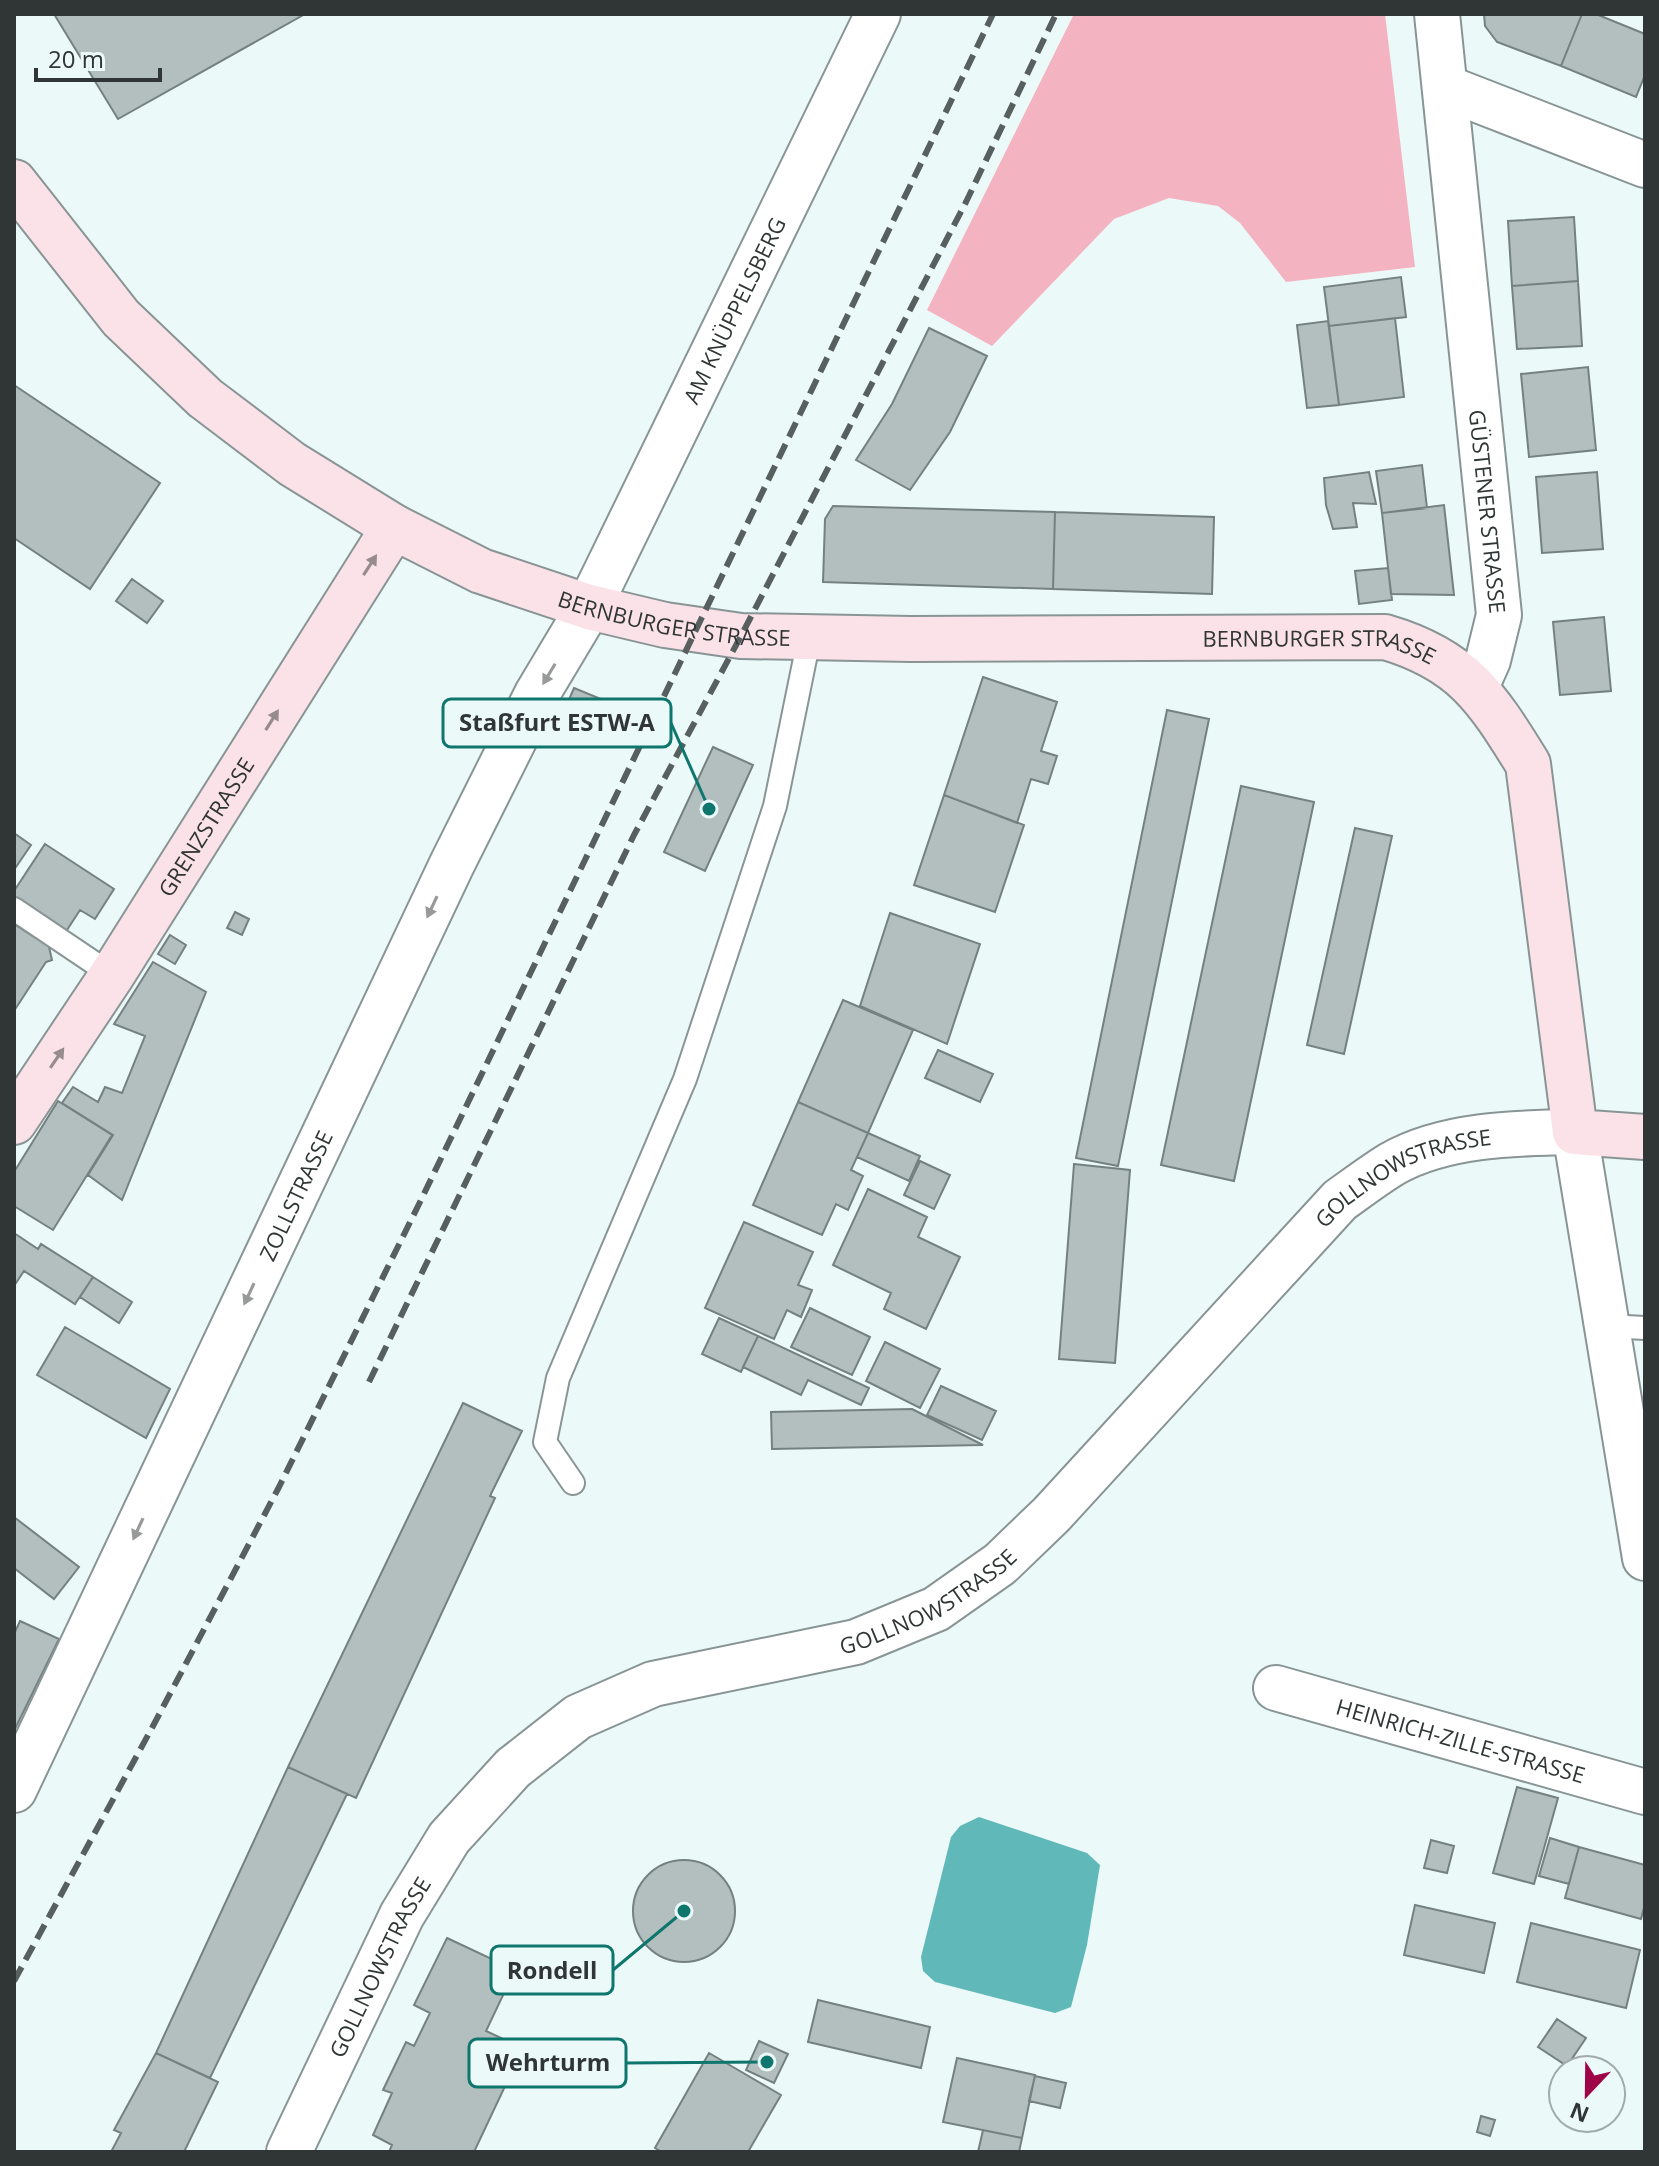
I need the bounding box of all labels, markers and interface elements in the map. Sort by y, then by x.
scale bar [36,32,160,82]
text: 20 m [48,42,104,75]
street label: AM KNÜPPELSBERG [676,212,792,408]
street label: GÜSTENER STRASSE [1463,408,1514,615]
one-way arrow [362,554,377,575]
street label: BERNBURGER STRASSE [554,583,791,652]
street label: BERNBURGER STRASSE [1203,622,1442,670]
one-way arrow [542,663,556,686]
callout: Staßfurt ESTW-A [443,699,671,747]
text: Staßfurt ESTW-A [459,705,655,738]
one-way arrow [264,709,278,731]
street label: GRENZSTRASSE [150,751,260,902]
one-way arrow [425,895,439,918]
one-way arrow [50,1047,65,1068]
street label: GOLLNOWSTRASSE [1308,1121,1493,1233]
street label: ZOLLSTRASSE [252,1125,339,1265]
one-way arrow [242,1282,256,1305]
one-way arrow [131,1517,145,1540]
street label: GOLLNOWSTRASSE [837,1542,1023,1660]
street label: HEINRICH-ZILLE-STRASSE [1333,1691,1589,1789]
street label: GOLLNOWSTRASSE [321,1871,437,2062]
callout: Rondell [491,1946,613,1994]
text: Rondell [507,1953,597,1986]
callout: Wehrturm [469,2039,626,2087]
text: Wehrturm [486,2045,610,2078]
north arrow [1547,2054,1627,2134]
text: N [1565,2096,1593,2131]

